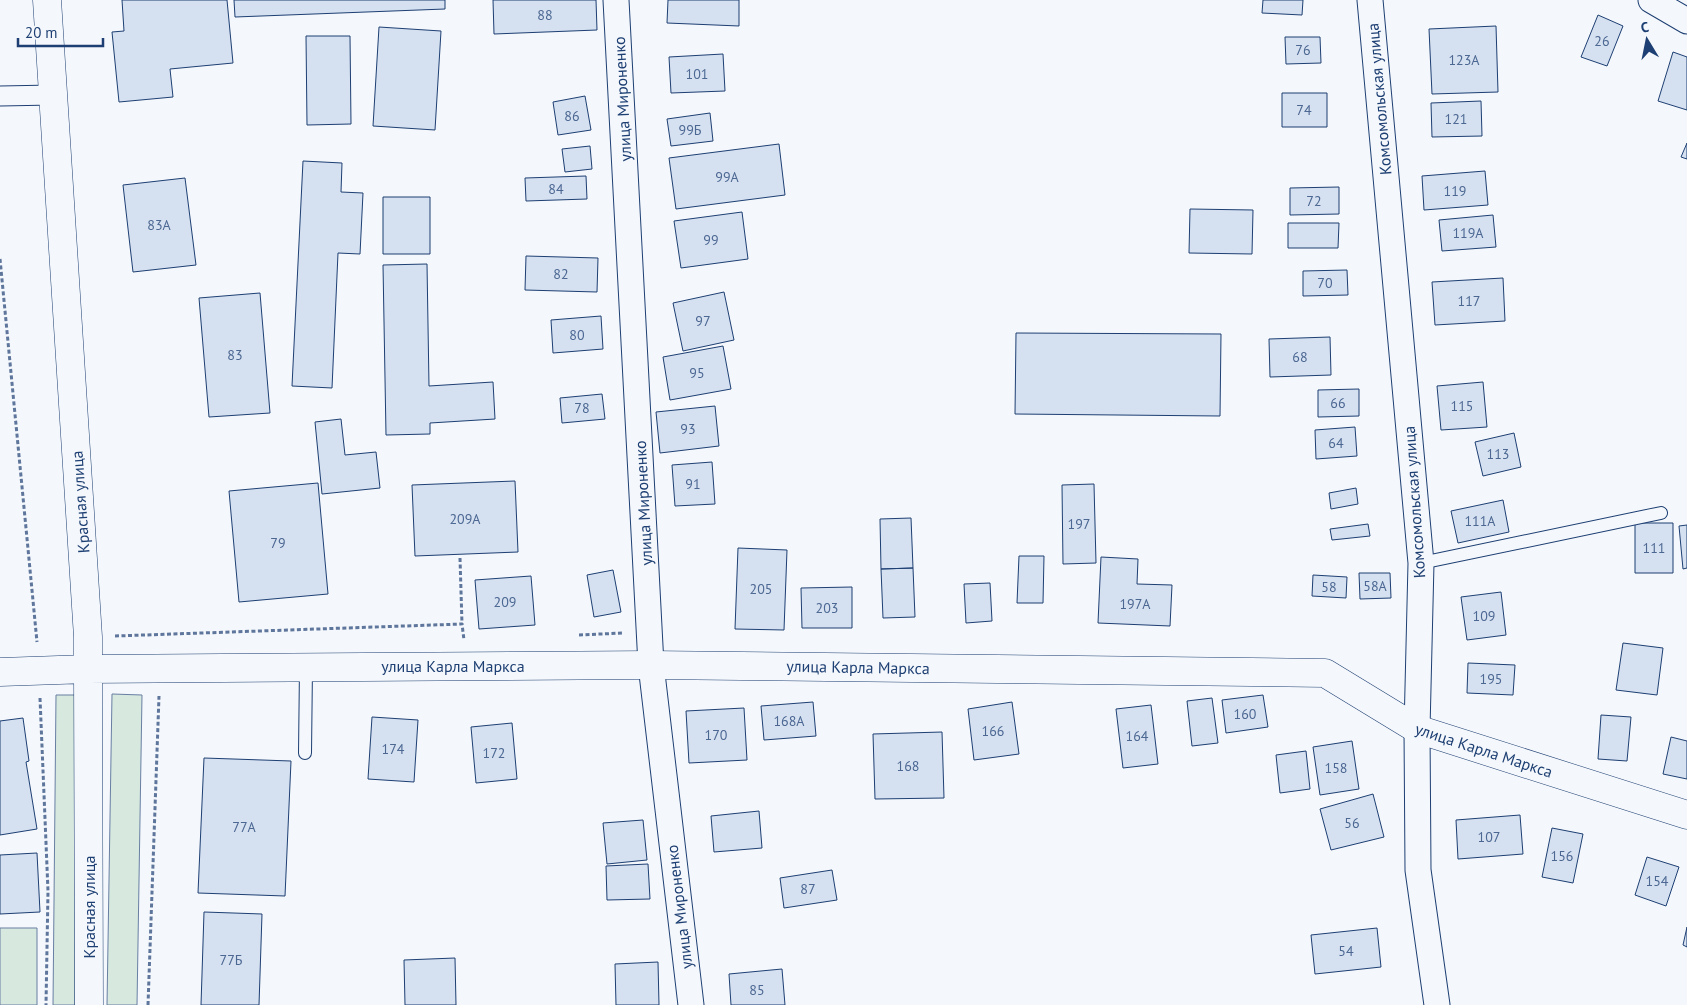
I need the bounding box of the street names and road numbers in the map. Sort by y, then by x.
street label: Комсомольская улица [1362,22,1396,176]
street label: улица Мироненко [609,36,635,162]
street label: Комсомольская улица [1399,425,1429,579]
street label: улица Мироненко [630,440,656,566]
street label: Красная улица [66,450,94,554]
street label: улица Карла Маркса [381,656,525,676]
street label: улица Карла Маркса [786,656,930,678]
street label: улица Карла Маркса [1413,718,1555,782]
street label: улица Мироненко [661,844,697,970]
street label: Красная улица [79,856,99,958]

